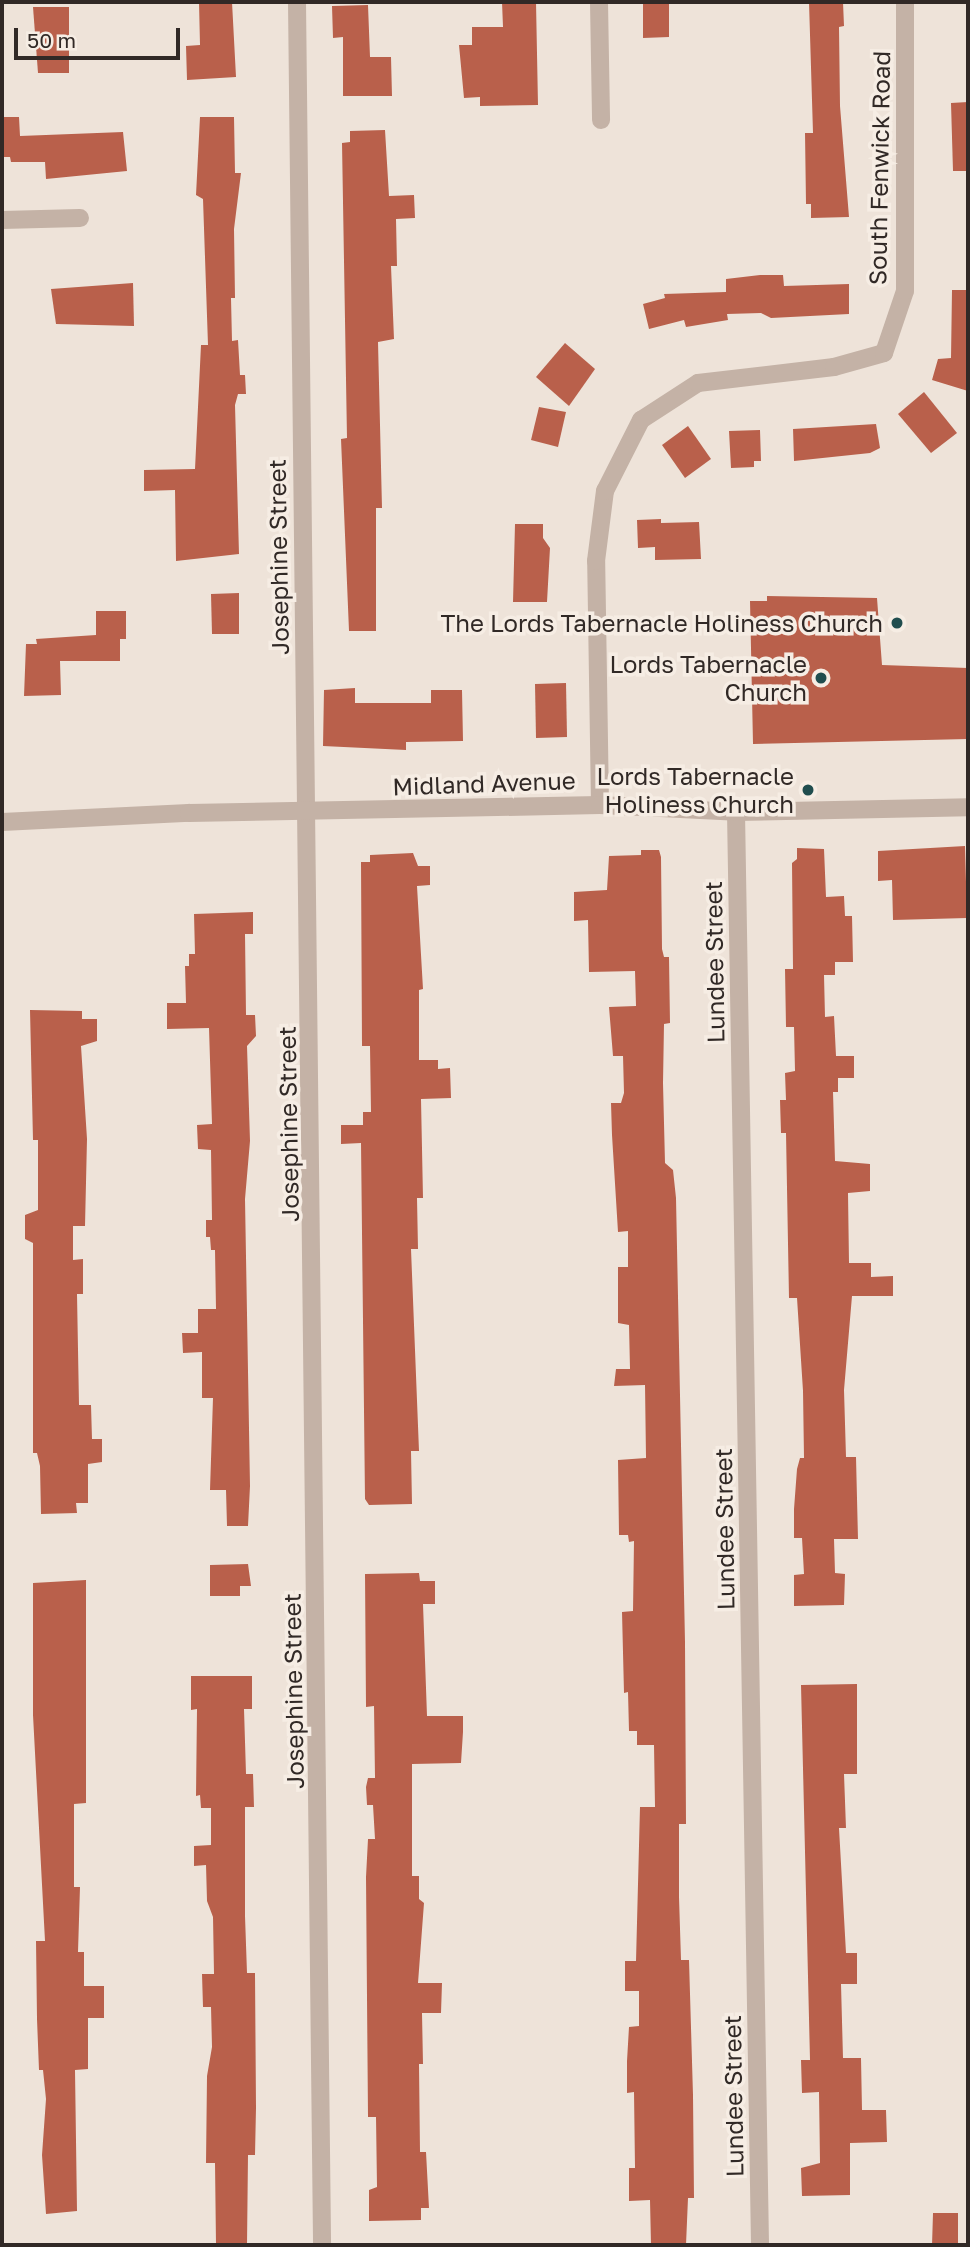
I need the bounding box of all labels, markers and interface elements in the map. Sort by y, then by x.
scale bar [18,14,184,58]
text: 50 m [27,27,76,53]
street label: South Fenwick Road [863,51,895,285]
street label: Josephine Street [262,459,294,655]
place label: The Lords Tabernacle Holiness Church [440,609,883,637]
marker: The Lords Tabernacle Holiness Church [889,615,905,631]
place label: Lords Tabernacle Church [609,650,807,706]
marker: Lords Tabernacle Church [813,670,829,686]
place label: Lords Tabernacle Holiness Church [596,762,794,818]
street label: Midland Avenue [392,765,576,801]
marker: Lords Tabernacle Holiness Church [800,782,816,798]
street label: Lundee Street [698,881,730,1043]
street label: Josephine Street [272,1026,304,1222]
street label: Lundee Street [708,1448,740,1610]
street label: Josephine Street [277,1593,309,1789]
street label: Lundee Street [717,2015,749,2177]

